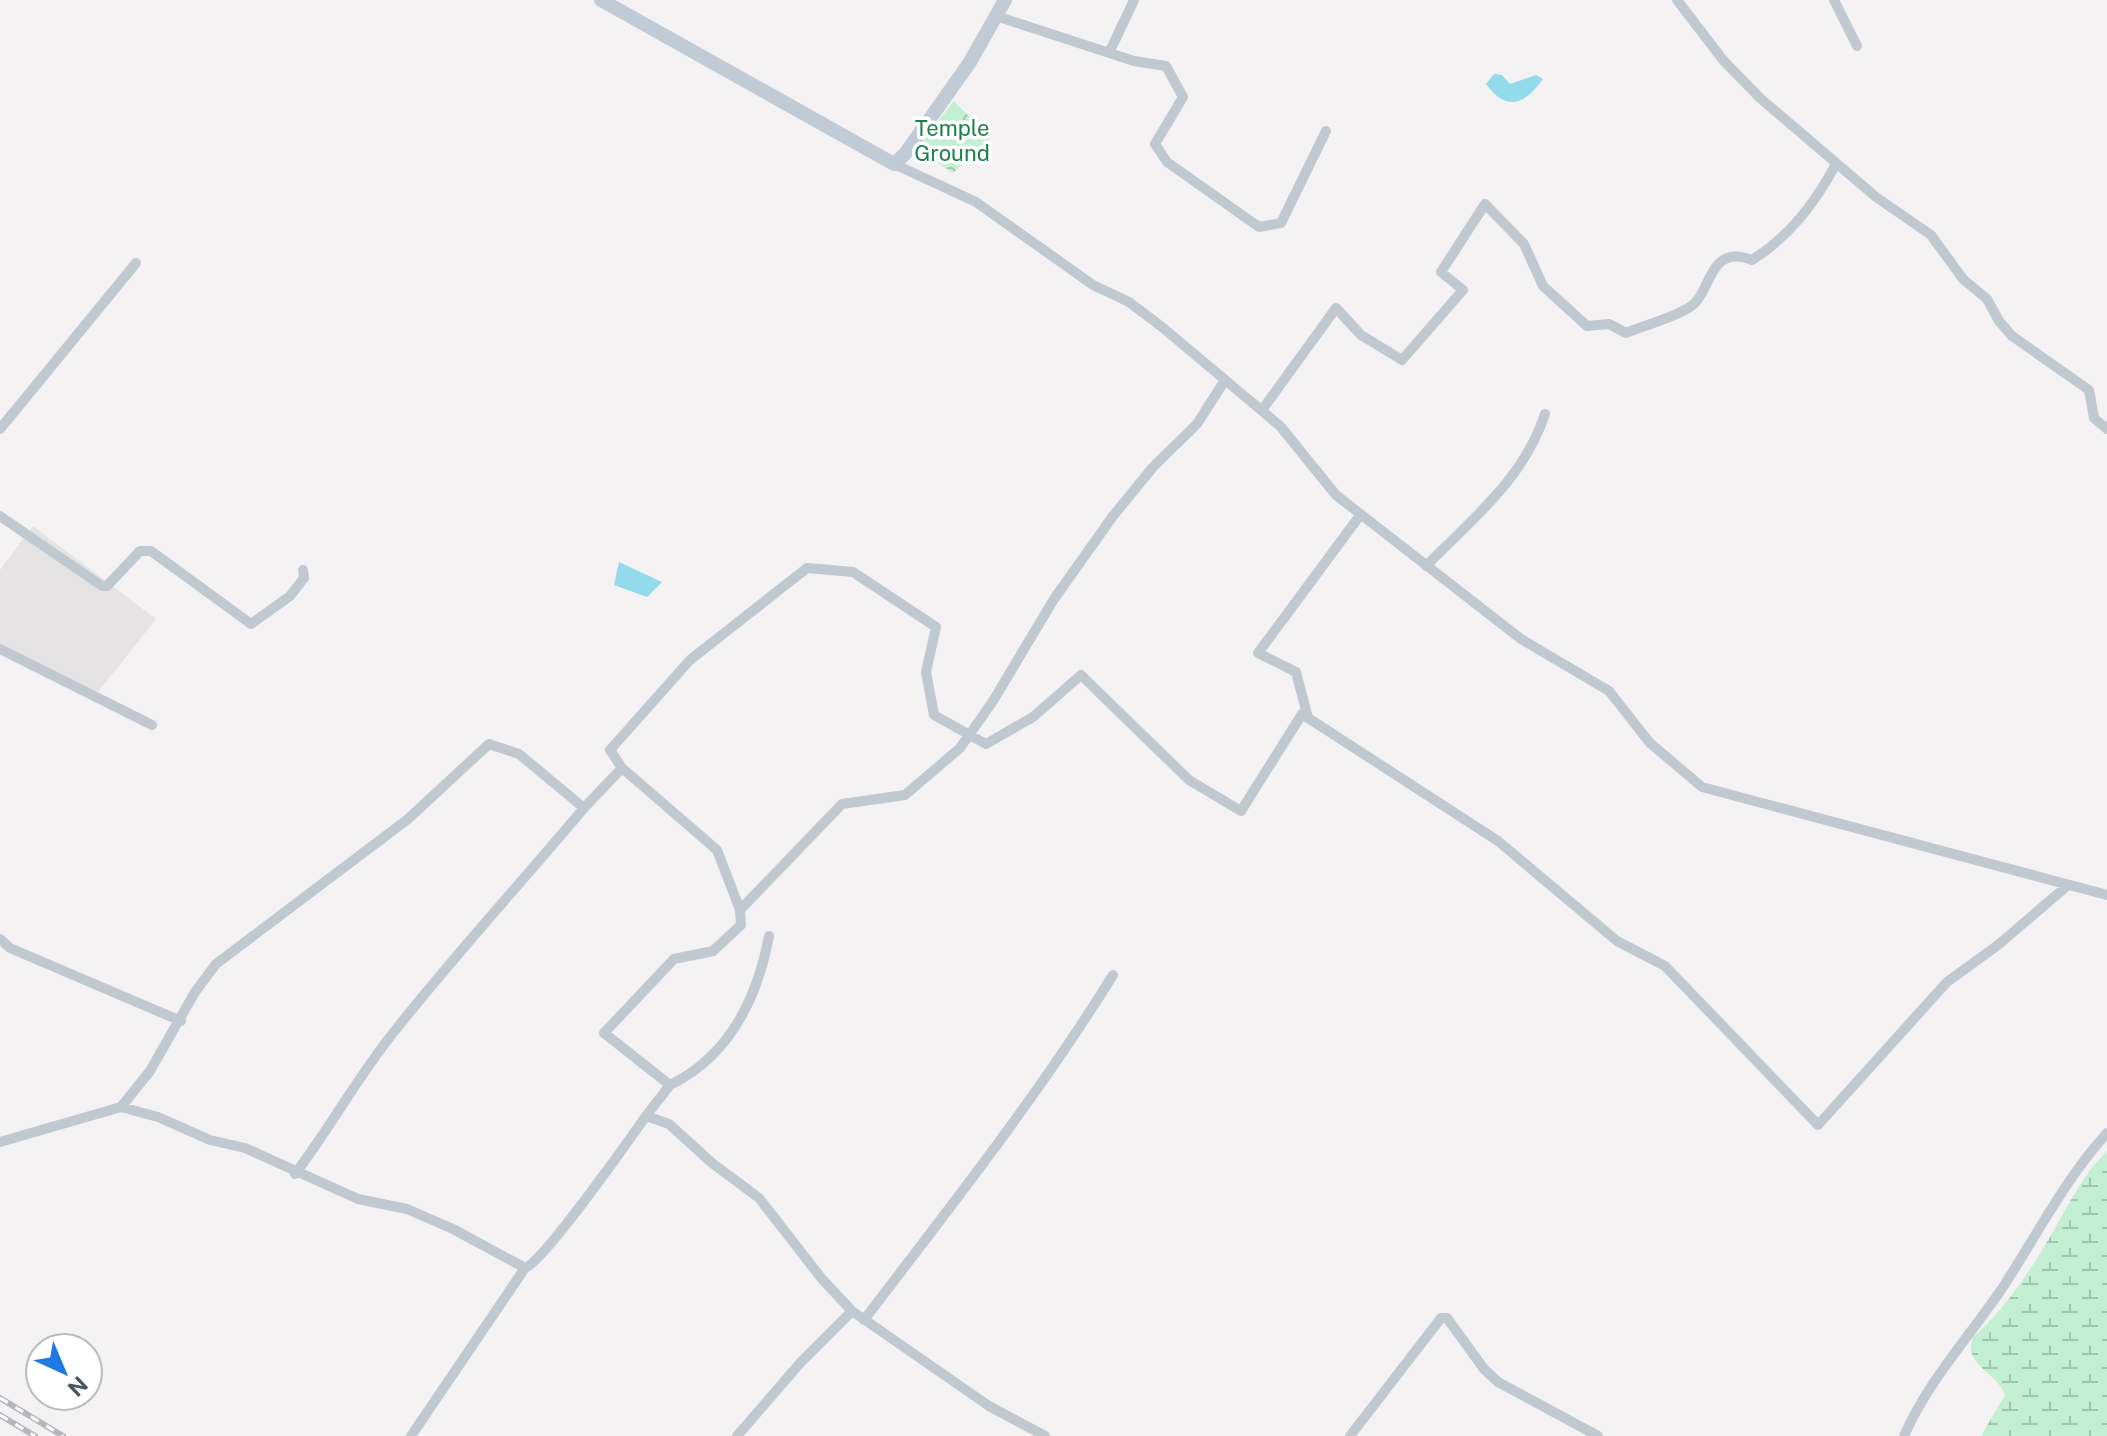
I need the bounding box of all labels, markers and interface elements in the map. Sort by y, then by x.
park label: Temple Ground [914,115,990,166]
north arrow [24,1332,104,1412]
text: N [63,1371,93,1402]

